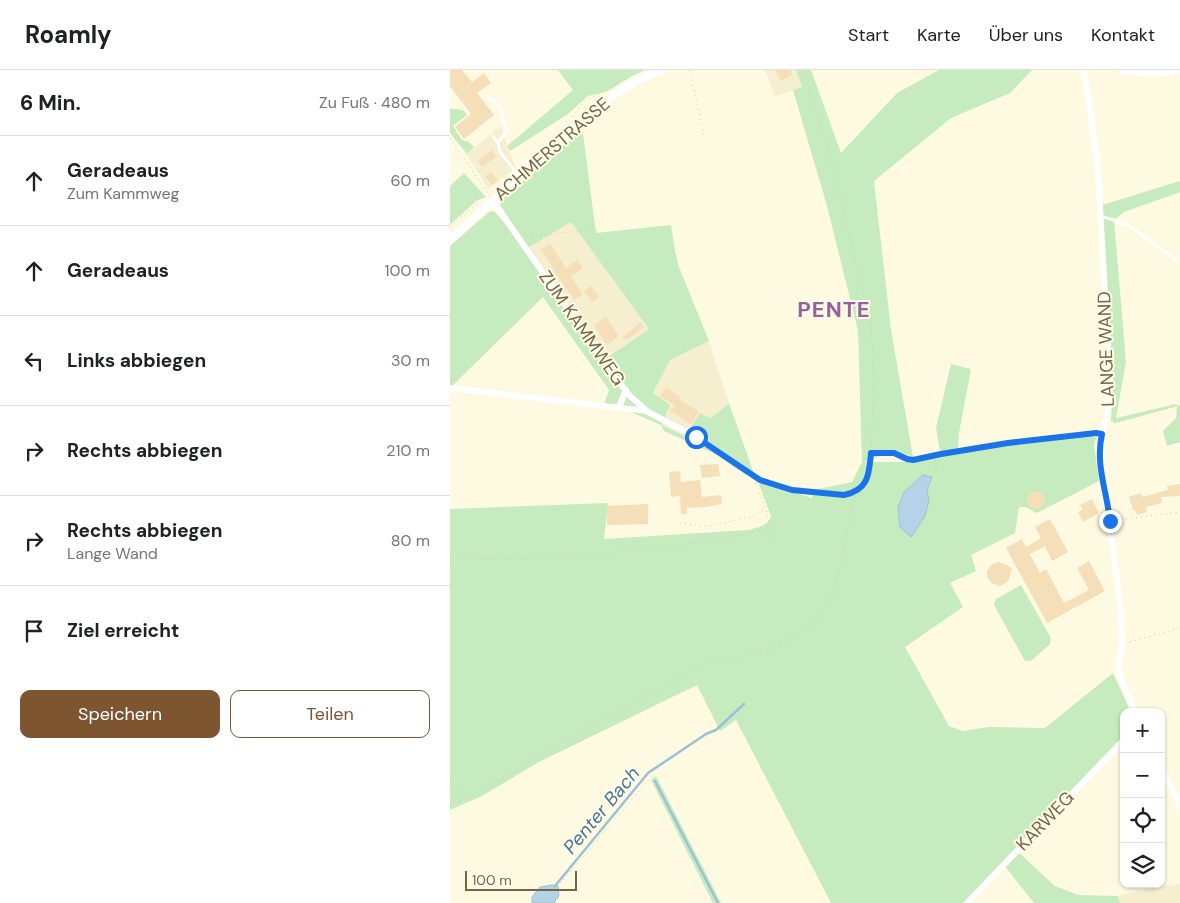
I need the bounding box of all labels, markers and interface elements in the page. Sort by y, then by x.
text: Roamly [25,19,112,50]
text: Start [848,23,889,47]
text: Karte [917,23,961,47]
text: Über uns [989,23,1063,47]
text: Kontakt [1091,23,1155,47]
text: 6 Min. [20,89,81,117]
text: Zu Fuß · 480 m [319,92,430,113]
street label: ACHMERSTRASSE [489,92,615,206]
text: Geradeaus [67,158,169,183]
icon: ahead [20,167,48,195]
text: 60 m [390,170,430,191]
text: Zum Kammweg [67,183,179,204]
icon: ahead [20,257,48,285]
text: Geradeaus [67,258,169,283]
text: 100 m [385,260,430,281]
street label: ZUM KAMMWEG [533,266,631,390]
street label: LANGE WAND [1092,291,1120,407]
district label: PENTE [797,295,871,324]
icon: left [20,347,48,375]
text: Links abbiegen [67,348,206,373]
text: 30 m [391,350,430,371]
route start [685,426,708,449]
icon: right [20,437,48,465]
text: Rechts abbiegen [67,438,222,463]
text: 210 m [386,440,430,461]
route end [1099,510,1122,533]
text: Rechts abbiegen [67,518,222,543]
icon: right [20,527,48,555]
text: 80 m [391,530,430,551]
text: Lange Wand [67,543,158,564]
icon: arrive [20,617,48,645]
text: Ziel erreicht [67,618,179,643]
button: Speichern [20,690,220,738]
button: Teilen [230,690,430,738]
map controls [1120,708,1165,888]
button: + [1120,708,1165,753]
button: − [1120,753,1165,798]
water label: Penter Bach [558,761,645,859]
street label: KARWEG [1011,786,1079,856]
button: locate [1120,798,1165,843]
button: layers [1120,843,1165,888]
scale bar [465,868,578,891]
text: 100 m [472,871,512,889]

